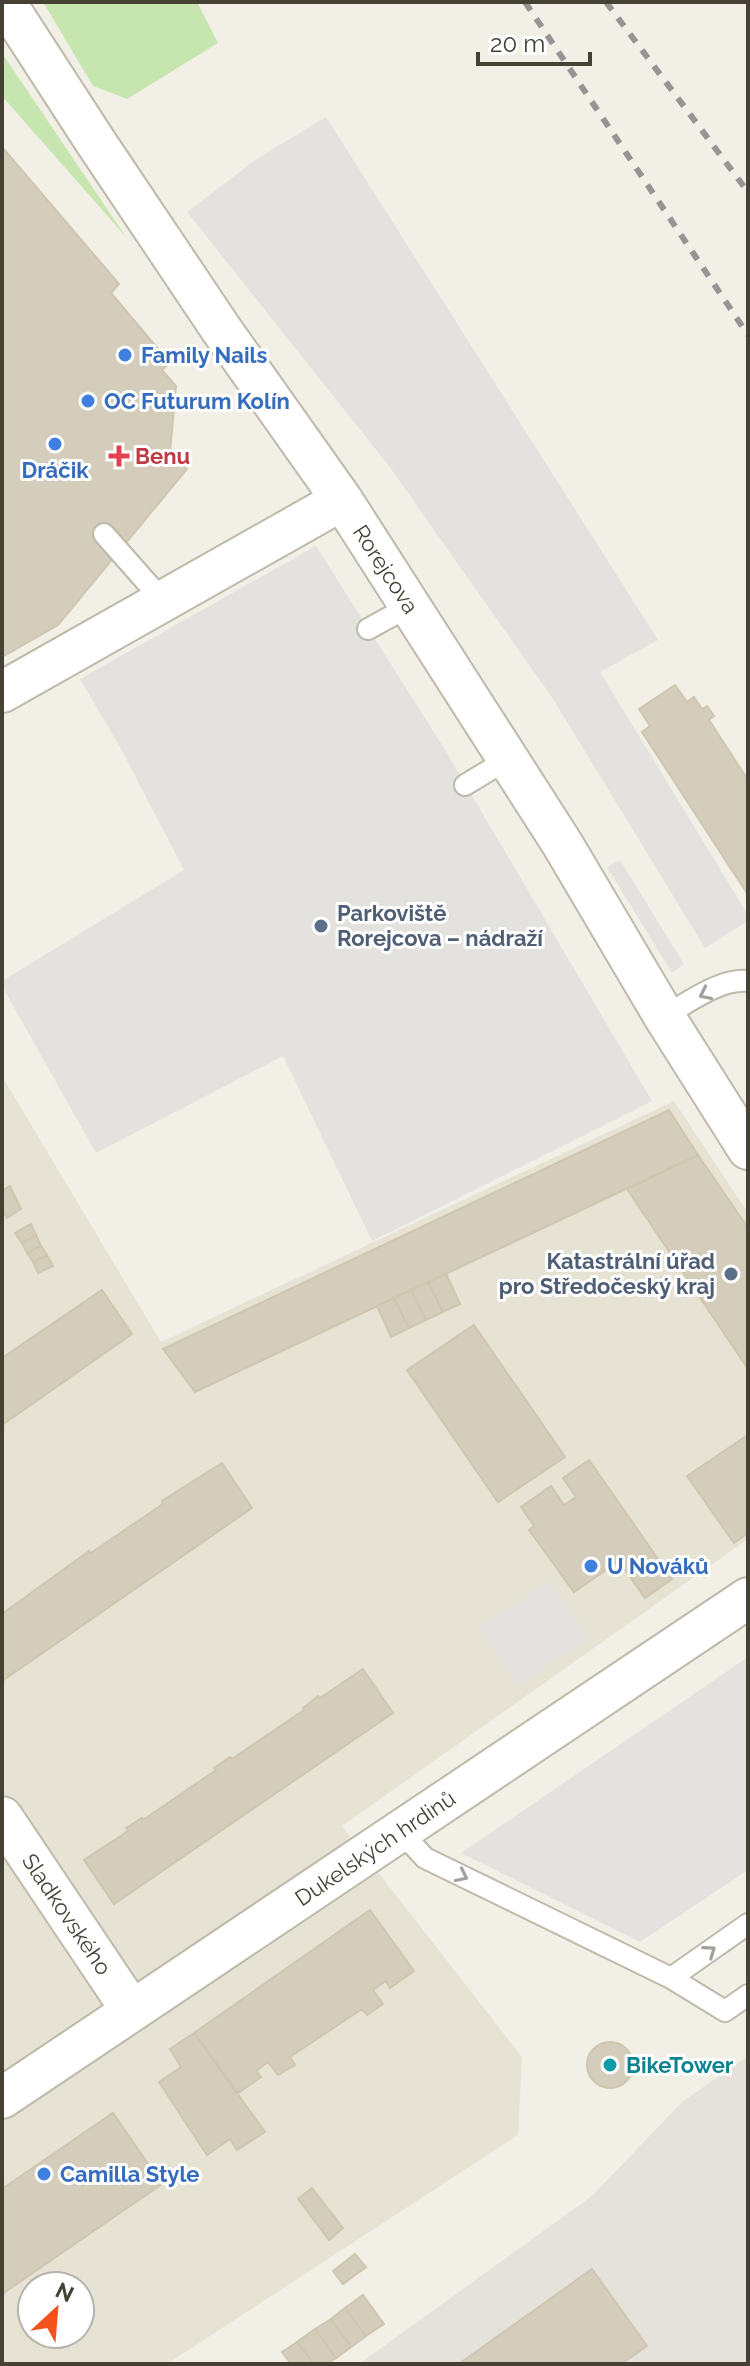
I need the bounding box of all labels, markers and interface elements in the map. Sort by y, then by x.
scale bar [478,16,590,66]
text: 20 m [490,29,545,58]
place label: Family Nails [141,342,267,368]
marker: Family Nails [116,346,134,364]
place label: OC Futurum Kolín [104,388,290,414]
marker: OC Futurum Kolín [79,392,97,410]
marker: Dráčik [46,435,64,453]
place label: Benu [135,443,190,469]
marker: Benu [110,447,128,465]
place label: Dráčik [21,457,89,483]
street label: Rorejcova [348,520,424,618]
place label: Parkoviště Rorejcova – nádraží [337,900,543,951]
marker: Parkoviště Rorejcova – nádraží [312,917,330,935]
one-way arrow [698,985,713,1000]
place label: Katastrální úřad pro Středočeský kraj [499,1248,715,1299]
marker: Katastrální úřad pro Středočeský kraj [722,1265,740,1283]
place label: U Nováků [607,1553,709,1579]
marker: U Nováků [582,1557,600,1575]
street label: Dukelských hrdinů [290,1785,460,1911]
street label: Sladkovského [17,1848,117,1980]
one-way arrow [454,1866,468,1882]
one-way arrow [701,1946,715,1961]
place label: BikeTower [626,2052,734,2078]
marker: BikeTower [601,2056,619,2074]
place label: Camilla Style [60,2161,200,2187]
marker: Camilla Style [35,2165,53,2183]
north arrow [16,2270,96,2350]
text: N [52,2277,78,2307]

